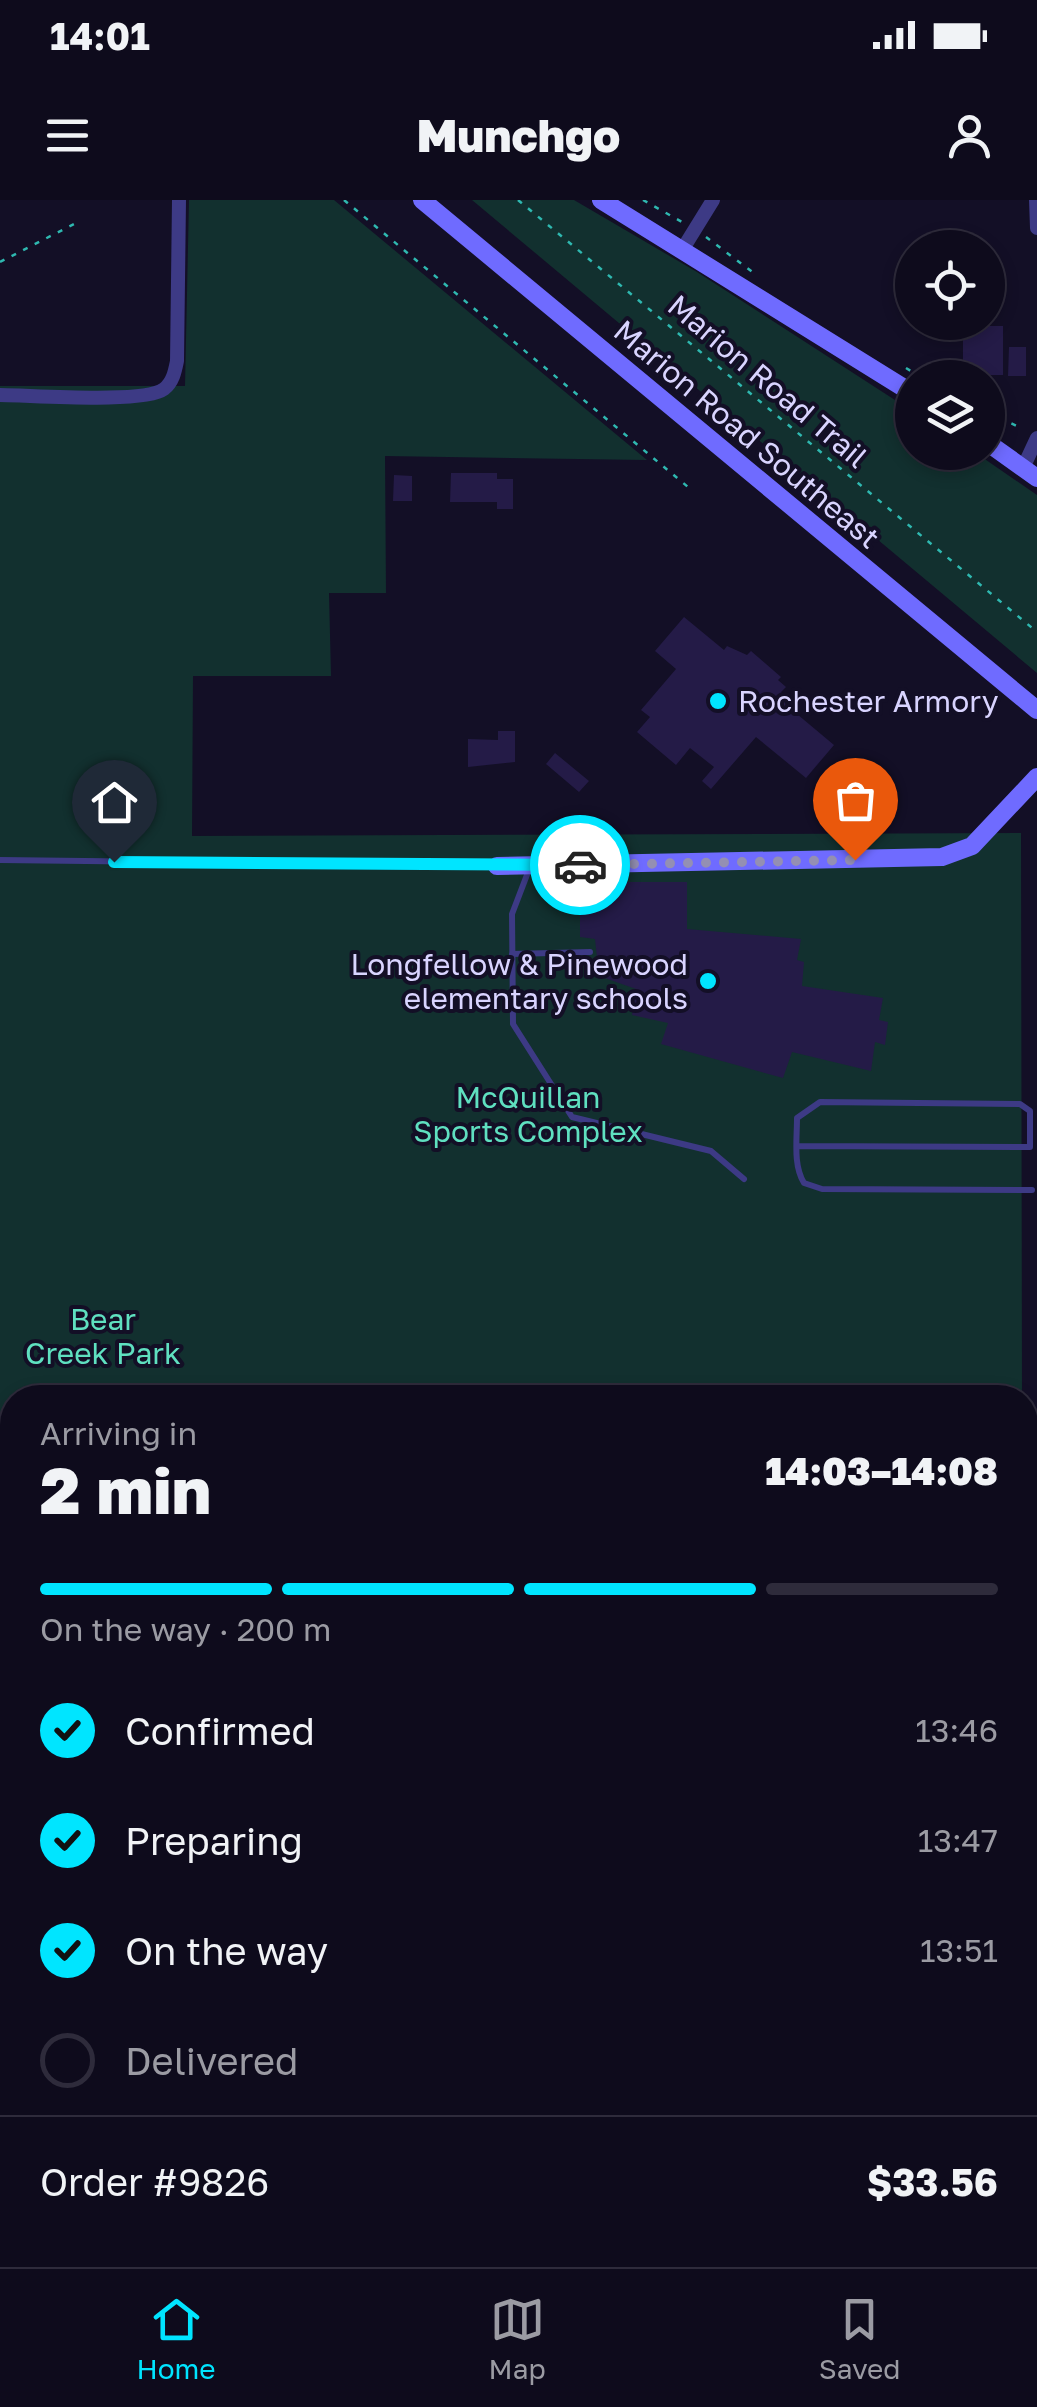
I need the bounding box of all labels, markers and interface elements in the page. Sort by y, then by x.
text: 14:01 [50,13,150,58]
icon: menu [40,108,95,163]
text: Munchgo [417,108,620,162]
icon: person [942,108,997,163]
map controls [895,230,1005,470]
button: locate [895,230,1005,340]
street label: Marion Road Trail [661,287,875,475]
street label: Marion Road Southeast [607,312,887,556]
button: layers [895,360,1005,470]
place label: Rochester Armory [738,683,999,719]
marker: Rochester Armory [707,690,729,712]
pin [813,758,898,861]
pin [72,760,157,863]
icon: bag [828,773,883,828]
icon: home [87,775,142,830]
courier [530,815,630,915]
icon: car [553,838,608,893]
place label: Longfellow & Pinewood elementary schools [351,946,688,1016]
marker: Longfellow & Pinewood elementary schools [697,970,719,992]
park label: McQuillan Sports Complex [413,1079,643,1149]
park label: Bear Creek Park [25,1301,181,1371]
text: Arriving in [40,1414,197,1452]
text: 14:03–14:08 [765,1448,998,1493]
text: 2 min [40,1450,211,1528]
text: On the way · 200 m [40,1610,331,1648]
icon: check [40,1703,95,1758]
text: Confirmed [125,1708,315,1753]
text: 13:46 [915,1711,998,1749]
icon: check [40,1813,95,1868]
text: Preparing [125,1818,303,1863]
text: 13:47 [918,1821,998,1859]
icon: check [40,1923,95,1978]
text: On the way [125,1928,328,1973]
text: 13:51 [920,1931,998,1969]
text: Delivered [125,2038,298,2083]
text: Order #9826 [40,2159,269,2204]
text: $33.56 [867,2159,998,2204]
tab: Home [137,2292,216,2385]
tab: Map [489,2292,546,2385]
tab: Saved [819,2292,901,2385]

